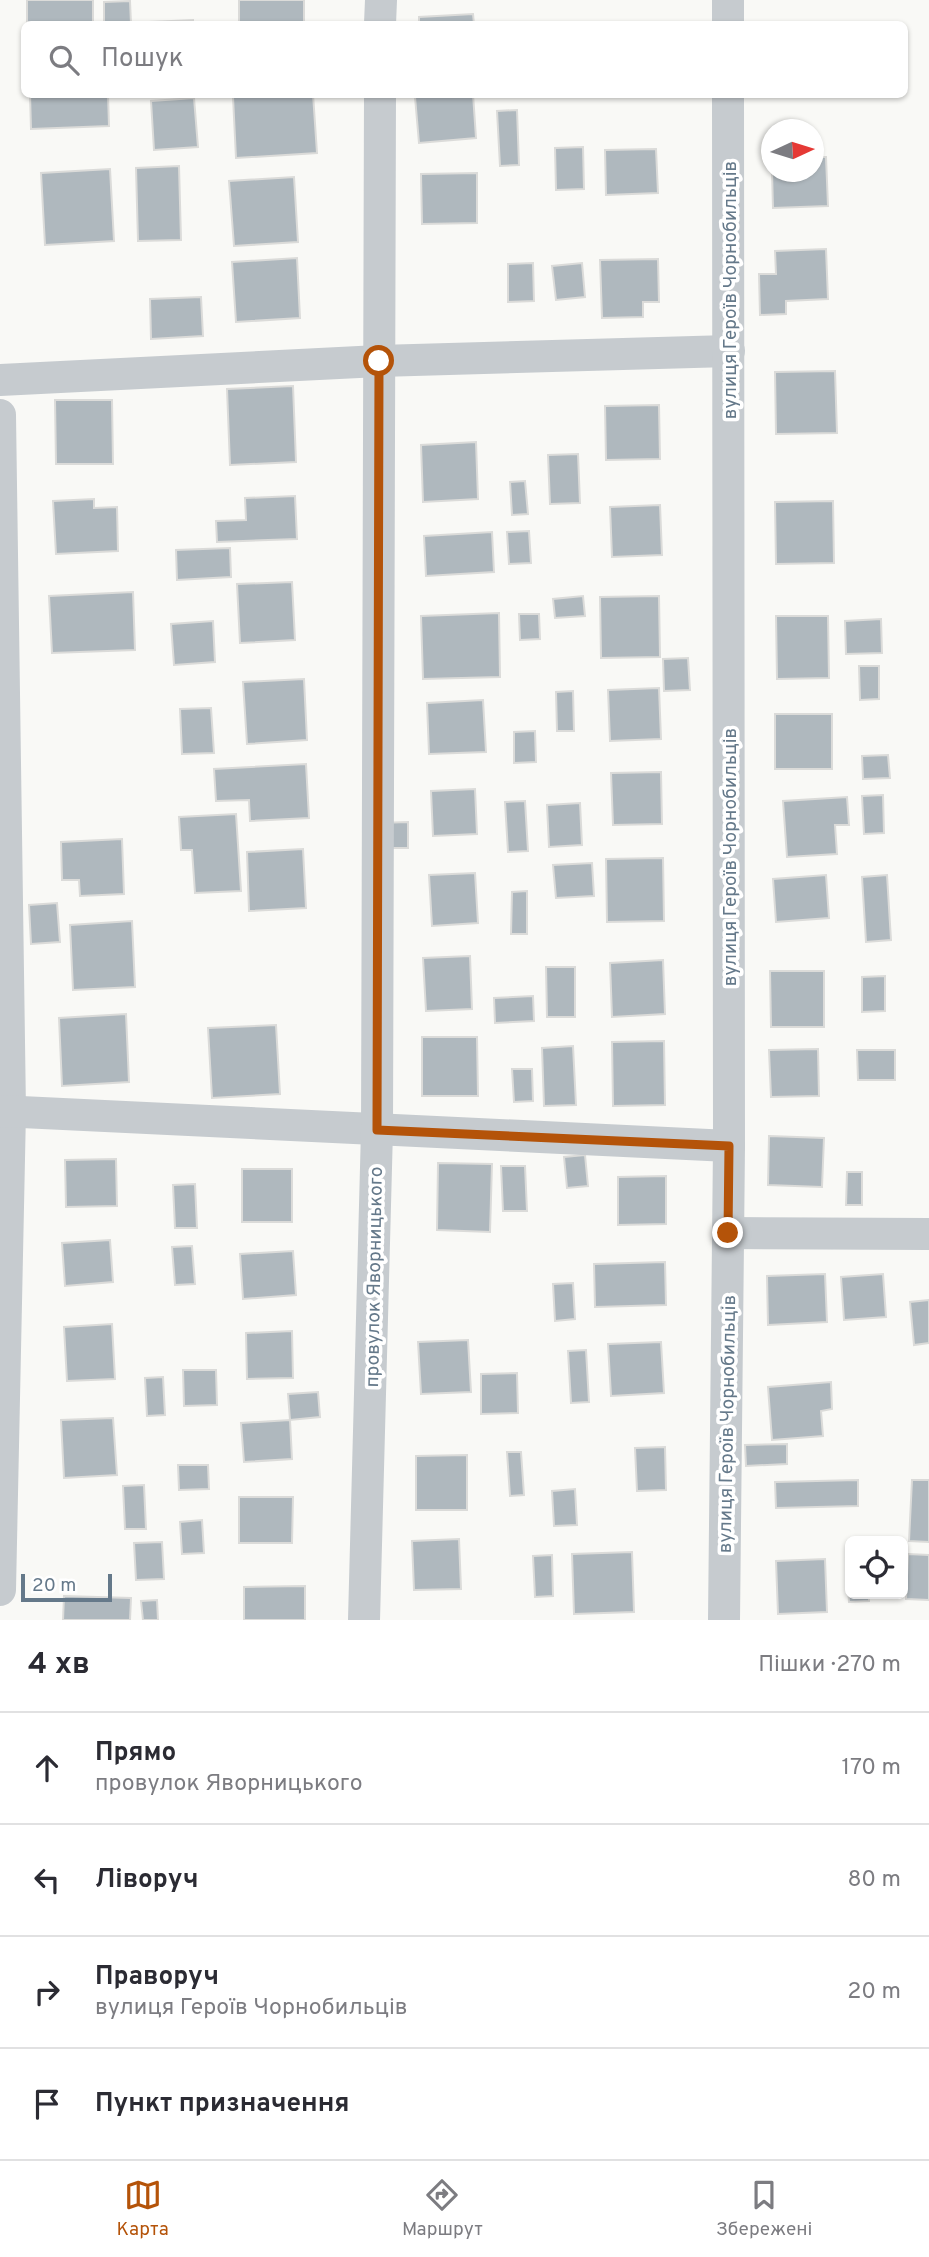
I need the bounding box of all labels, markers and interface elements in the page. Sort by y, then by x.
search box [21,21,908,98]
icon: search [45,41,83,79]
text: Пошук [101,43,184,76]
north arrow [761,119,824,182]
street label: вулиця Героїв Чорнобильців [719,161,743,419]
route start [363,345,394,376]
street label: вулиця Героїв Чорнобильців [719,728,743,986]
street label: провулок Яворницького [361,1166,389,1388]
route end [712,1217,743,1248]
street label: вулиця Героїв Чорнобильців [714,1295,742,1553]
map controls [845,1536,908,1599]
button: locate [845,1536,908,1599]
scale bar [21,1571,112,1603]
text: 20 m [32,1574,76,1598]
text: 4 хв [28,1647,90,1684]
text: Пішки · 270 m [758,1651,901,1680]
text: Прямо [95,1737,176,1770]
icon: ahead [28,1749,66,1787]
text: 170 m [842,1754,901,1783]
text: провулок Яворницького [95,1770,363,1799]
icon: left [28,1861,66,1899]
text: Ліворуч [95,1864,198,1897]
text: 80 m [848,1866,901,1895]
text: Праворуч [95,1961,219,1994]
icon: right [28,1973,66,2011]
text: 20 m [847,1978,901,2007]
text: вулиця Героїв Чорнобильців [95,1994,408,2023]
icon: arrive [28,2085,66,2123]
text: Пункт призначення [95,2088,349,2121]
tab: Карта [117,2176,169,2242]
tab: Маршрут [402,2176,483,2242]
tab: Збережені [716,2176,812,2242]

